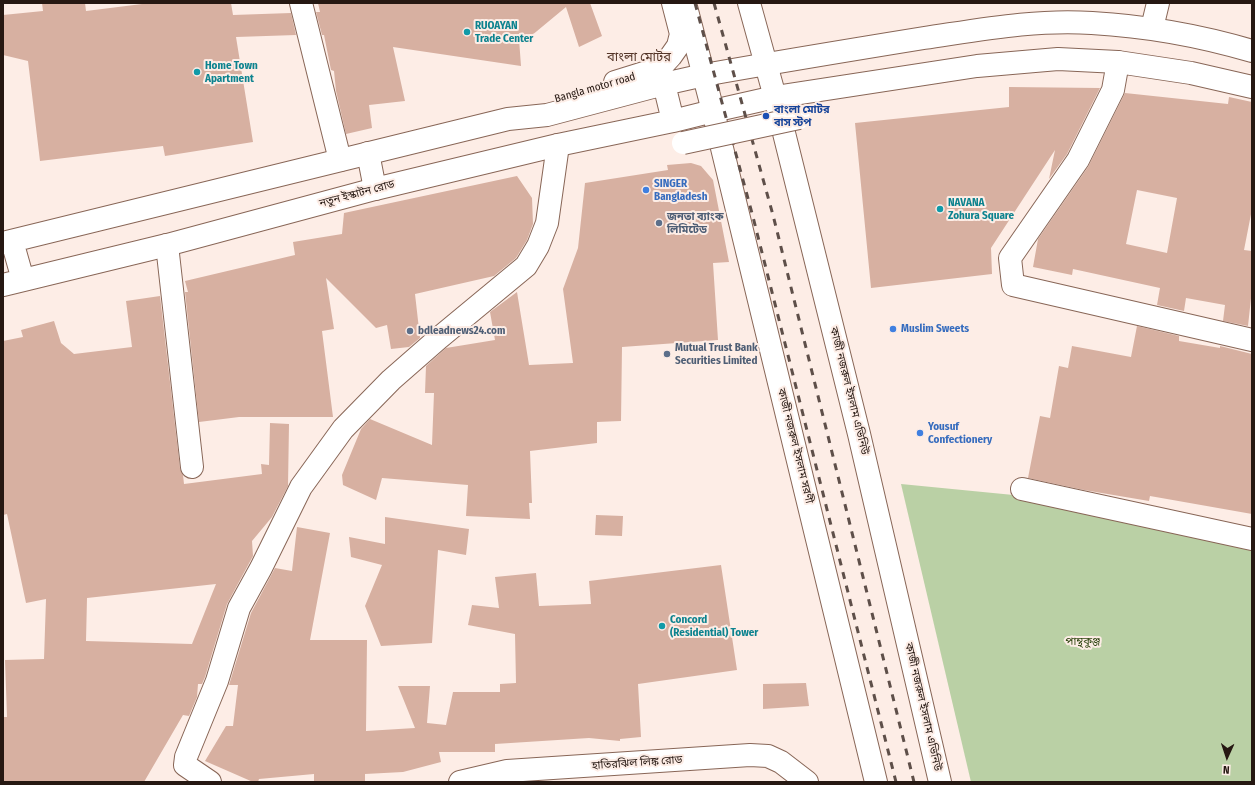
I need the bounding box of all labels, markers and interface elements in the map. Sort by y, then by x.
place label: RUOAYAN Trade Center [475,19,533,45]
marker: RUOAYAN Trade Center [462,27,472,37]
district label: বাংলা মোটর [607,49,671,65]
place label: Home Town Apartment [205,59,258,85]
marker: Home Town Apartment [192,67,202,77]
street label: Bangla motor road [553,70,637,106]
place label: বাংলা মোটর বাস স্টপ [774,103,830,129]
marker: বাংলা মোটর বাস স্টপ [761,111,771,121]
place label: SINGER Bangladesh [654,177,707,203]
street label: নতুন ইস্কাটন রোড [318,178,396,210]
marker: SINGER Bangladesh [641,185,651,195]
place label: NAVANA Zohura Square [948,196,1014,222]
marker: NAVANA Zohura Square [935,204,945,214]
place label: জনতা ব্যাংক লিমিটেড [667,210,724,236]
marker: জনতা ব্যাংক লিমিটেড [654,218,664,228]
place label: Muslim Sweets [901,322,969,336]
place label: bdleadnews24.com [418,324,505,338]
marker: Muslim Sweets [888,324,898,334]
marker: bdleadnews24.com [405,326,415,336]
street label: কাজী নজরুল ইসলাম এভিনিউ [827,326,871,456]
place label: Mutual Trust Bank Securities Limited [675,341,758,367]
marker: Mutual Trust Bank Securities Limited [662,349,672,359]
street label: কাজী নজরুল ইসলাম সরণী [774,387,816,505]
place label: Yousuf Confectionery [928,420,992,446]
marker: Yousuf Confectionery [915,428,925,438]
place label: Concord (Residential) Tower [670,613,758,639]
marker: Concord (Residential) Tower [657,621,667,631]
park label: পান্থকুঞ্জ [1066,635,1100,649]
street label: কাজী নজরুল ইসলাম এভিনিউ [902,642,944,772]
north arrow [1207,737,1247,777]
street label: হাতিরঝিল লিঙ্ক রোড [591,753,683,773]
text: N [1223,763,1230,776]

